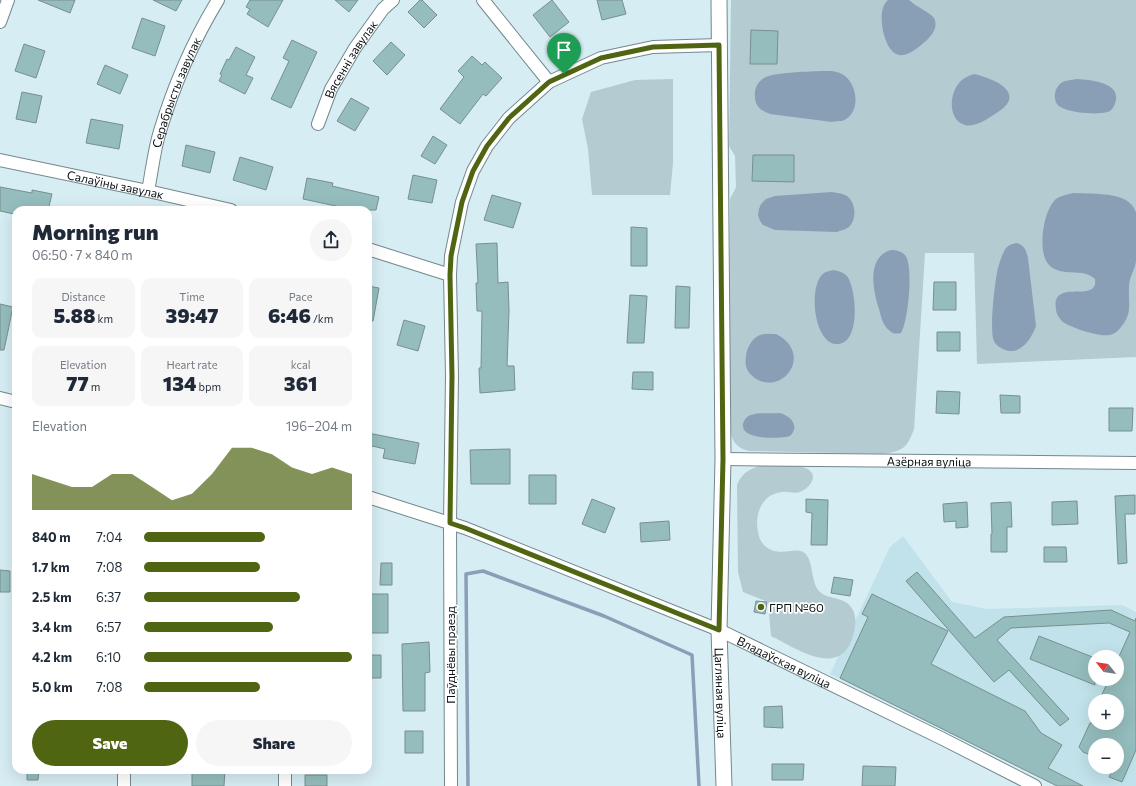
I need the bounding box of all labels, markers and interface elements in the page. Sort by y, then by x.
street label: Вясенні завулак [321,17,380,100]
pin [547,33,581,74]
street label: Серабрысты завулак [149,34,204,149]
icon: arrive [553,39,575,61]
street label: Салаўіны завулак [66,167,166,202]
text: Morning run [32,218,159,245]
button: share [310,219,352,261]
text: 06:50 · 7 × 840 m [32,247,133,263]
text: Distance [61,290,105,303]
text: Time [179,290,205,303]
text: Pace [289,290,313,303]
text: 5.88 [54,303,95,327]
text: 39:47 [165,303,219,327]
text: 6:46 [268,303,311,327]
text: km [95,312,113,325]
text: /km [311,312,333,325]
text: Elevation [60,358,107,371]
text: Heart rate [166,358,218,371]
text: kcal [291,358,311,371]
text: 77 [66,371,89,395]
text: 134 [163,371,196,395]
text: 361 [284,371,317,395]
text: m [89,380,100,393]
text: bpm [196,380,221,393]
text: Elevation [32,418,87,434]
text: 196–204 m [286,418,352,434]
street label: Азёрная вуліца [887,454,971,468]
text: 840 m [32,529,70,545]
text: 7:04 [96,529,122,545]
text: 1.7 km [32,559,70,575]
text: 7:08 [96,559,122,575]
text: 2.5 km [32,589,72,605]
text: 6:37 [96,589,121,605]
place label: ГРП №60 [769,600,824,614]
marker: ГРП №60 [756,602,766,612]
street label: Паўднёвы праезд [443,606,457,704]
text: 3.4 km [32,619,72,635]
text: 6:57 [96,619,121,635]
street label: Владаўская вуліца [735,633,833,690]
street label: Цагляная вуліца [713,647,729,739]
text: 4.2 km [32,649,72,665]
text: 6:10 [96,649,121,665]
north arrow [1088,650,1124,686]
map controls [1088,650,1124,774]
text: 5.0 km [32,679,73,695]
text: 7:08 [96,679,122,695]
button: + [1088,694,1124,730]
button: Save [32,720,188,766]
button: Share [196,720,352,766]
button: − [1088,738,1124,774]

